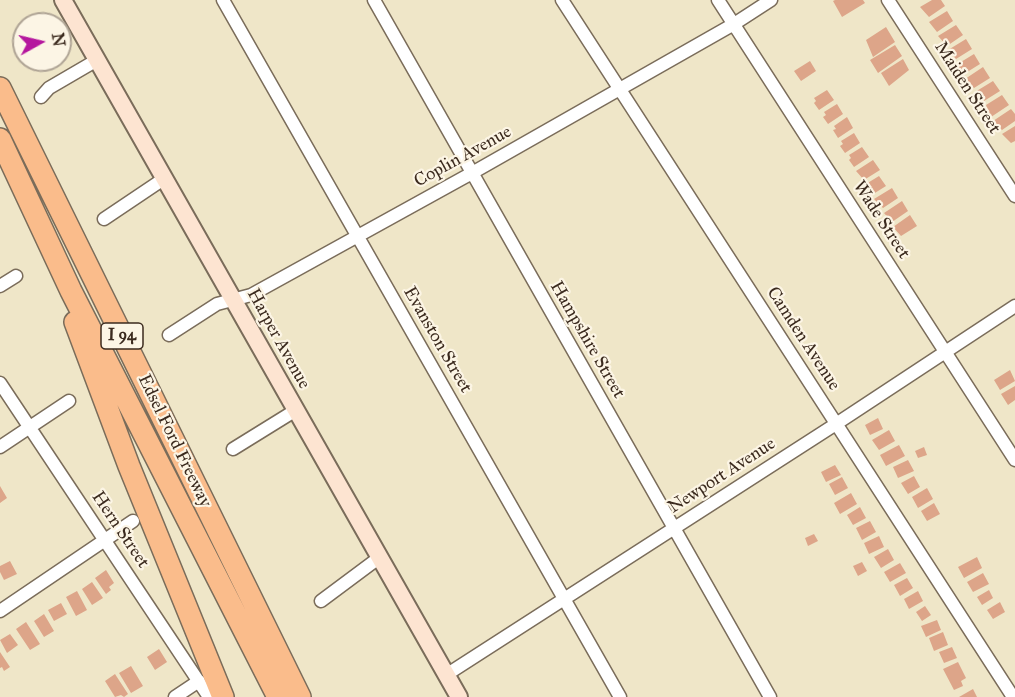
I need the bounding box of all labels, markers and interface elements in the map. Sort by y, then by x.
north arrow [12,12,72,72]
text: N [48,32,69,48]
street label: Maiden Street [929,38,1005,138]
street label: Coplin Avenue [411,121,515,193]
street label: Wade Street [848,177,914,263]
street label: Hampshire Street [545,278,629,402]
street label: Evanston Street [398,283,476,397]
street label: Camden Avenue [761,283,845,395]
street label: Harper Avenue [242,285,314,393]
road number: I 94 [101,323,143,349]
street label: Edsel Ford Freeway [132,371,216,511]
street label: Newport Avenue [664,433,780,519]
street label: Hern Street [86,487,154,573]

